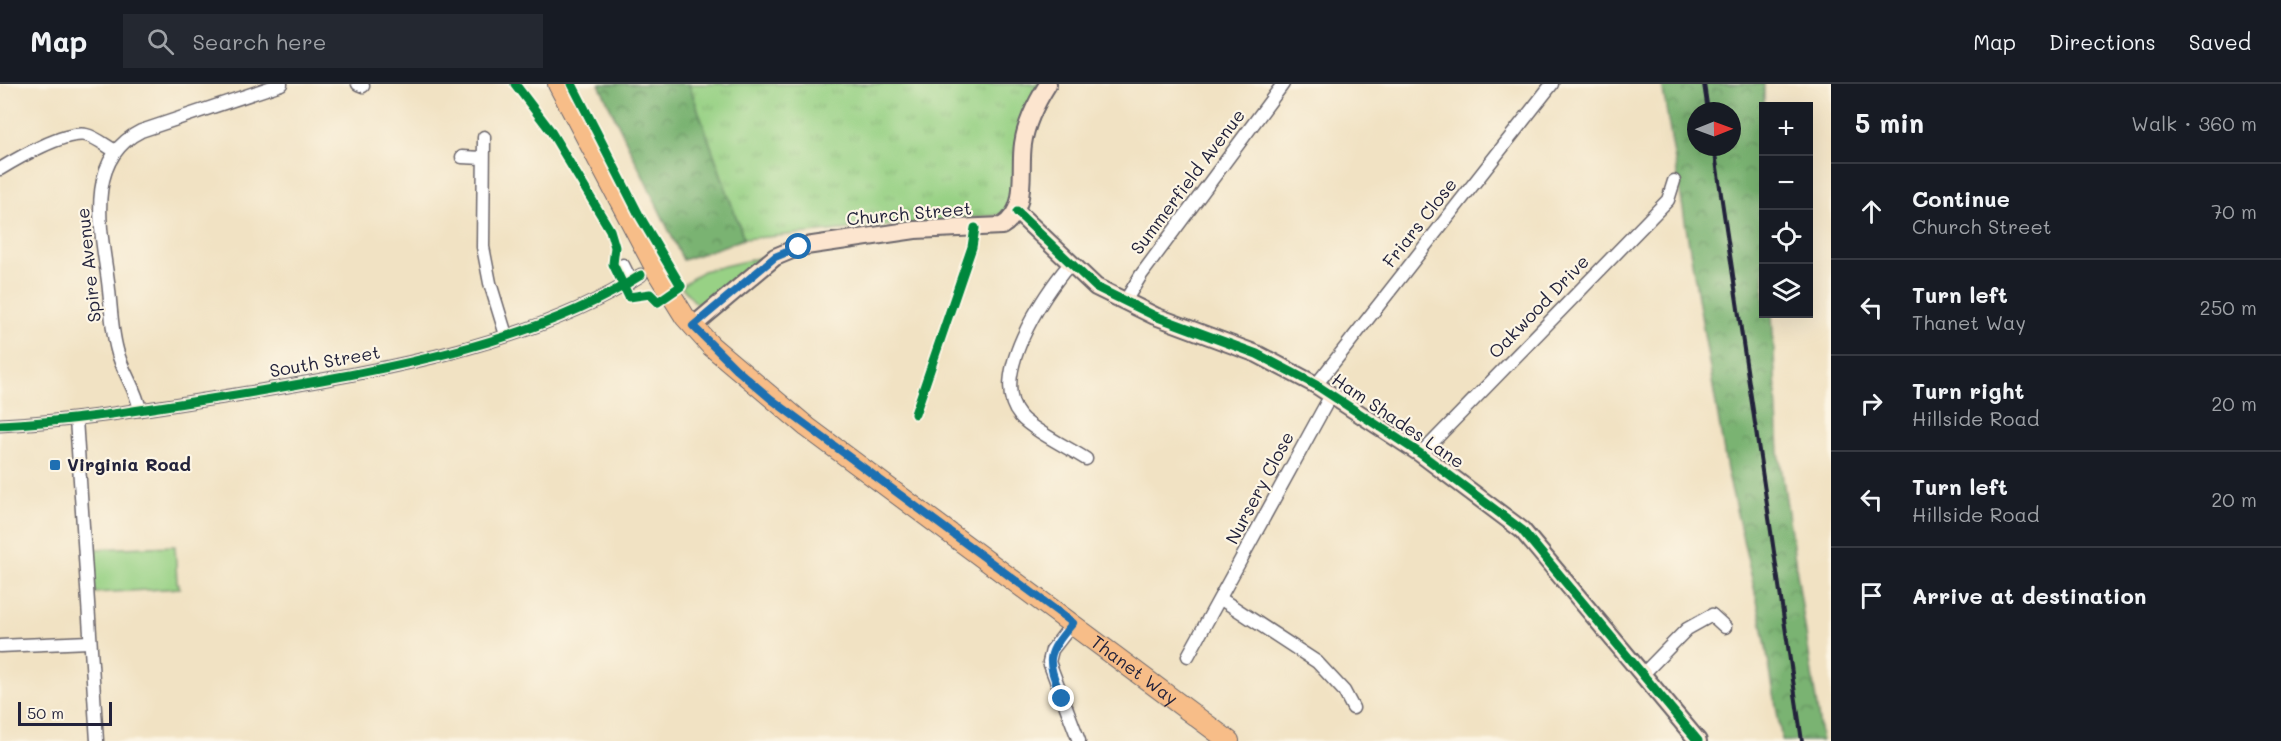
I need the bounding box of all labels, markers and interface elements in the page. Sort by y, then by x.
search box [123,14,543,68]
text: Map [30,23,87,59]
icon: search [144,25,177,58]
text: Search here [192,27,326,56]
text: Map [1973,28,2016,55]
text: Directions [2049,28,2156,55]
text: Saved [2189,28,2251,55]
north arrow [1687,102,1741,156]
map controls [1759,102,1813,318]
button: + [1759,102,1813,156]
street label: Summerfield Avenue [1125,104,1250,259]
text: 5 min [1855,106,1924,140]
text: Walk · 360 m [2131,110,2257,136]
button: − [1759,156,1813,210]
street label: Friars Close [1377,173,1462,272]
text: Continue [1912,184,2010,213]
icon: ahead [1855,195,1888,228]
street label: Church Street [845,196,973,230]
text: 70 m [2211,198,2257,224]
street label: Spire Avenue [70,207,106,324]
button: locate [1759,210,1813,264]
text: Church Street [1912,213,2052,239]
route start [785,233,811,259]
street label: Oakwood Drive [1483,249,1594,363]
button: layers [1759,264,1813,318]
text: Turn left [1912,280,2008,309]
icon: left [1855,291,1888,324]
text: 250 m [2200,294,2257,320]
text: Thanet Way [1912,309,2026,335]
street label: South Street [268,339,382,383]
street label: Ham Shades Lane [1328,367,1469,473]
text: Turn right [1912,376,2024,405]
icon: right [1855,387,1888,420]
text: 20 m [2211,390,2257,416]
text: Hillside Road [1912,405,2040,431]
street label: Nursery Close [1219,427,1299,548]
place label: Virginia Road [67,452,191,476]
marker: Virginia Road [48,458,62,472]
text: Turn left [1912,472,2008,501]
icon: left [1855,483,1888,516]
text: 20 m [2211,486,2257,512]
text: Hillside Road [1912,501,2040,527]
icon: arrive [1855,579,1888,612]
text: Arrive at destination [1912,581,2147,610]
street label: Thanet Way [1087,629,1183,710]
route end [1048,685,1074,711]
scale bar [18,699,112,726]
text: 50 m [27,702,64,723]

